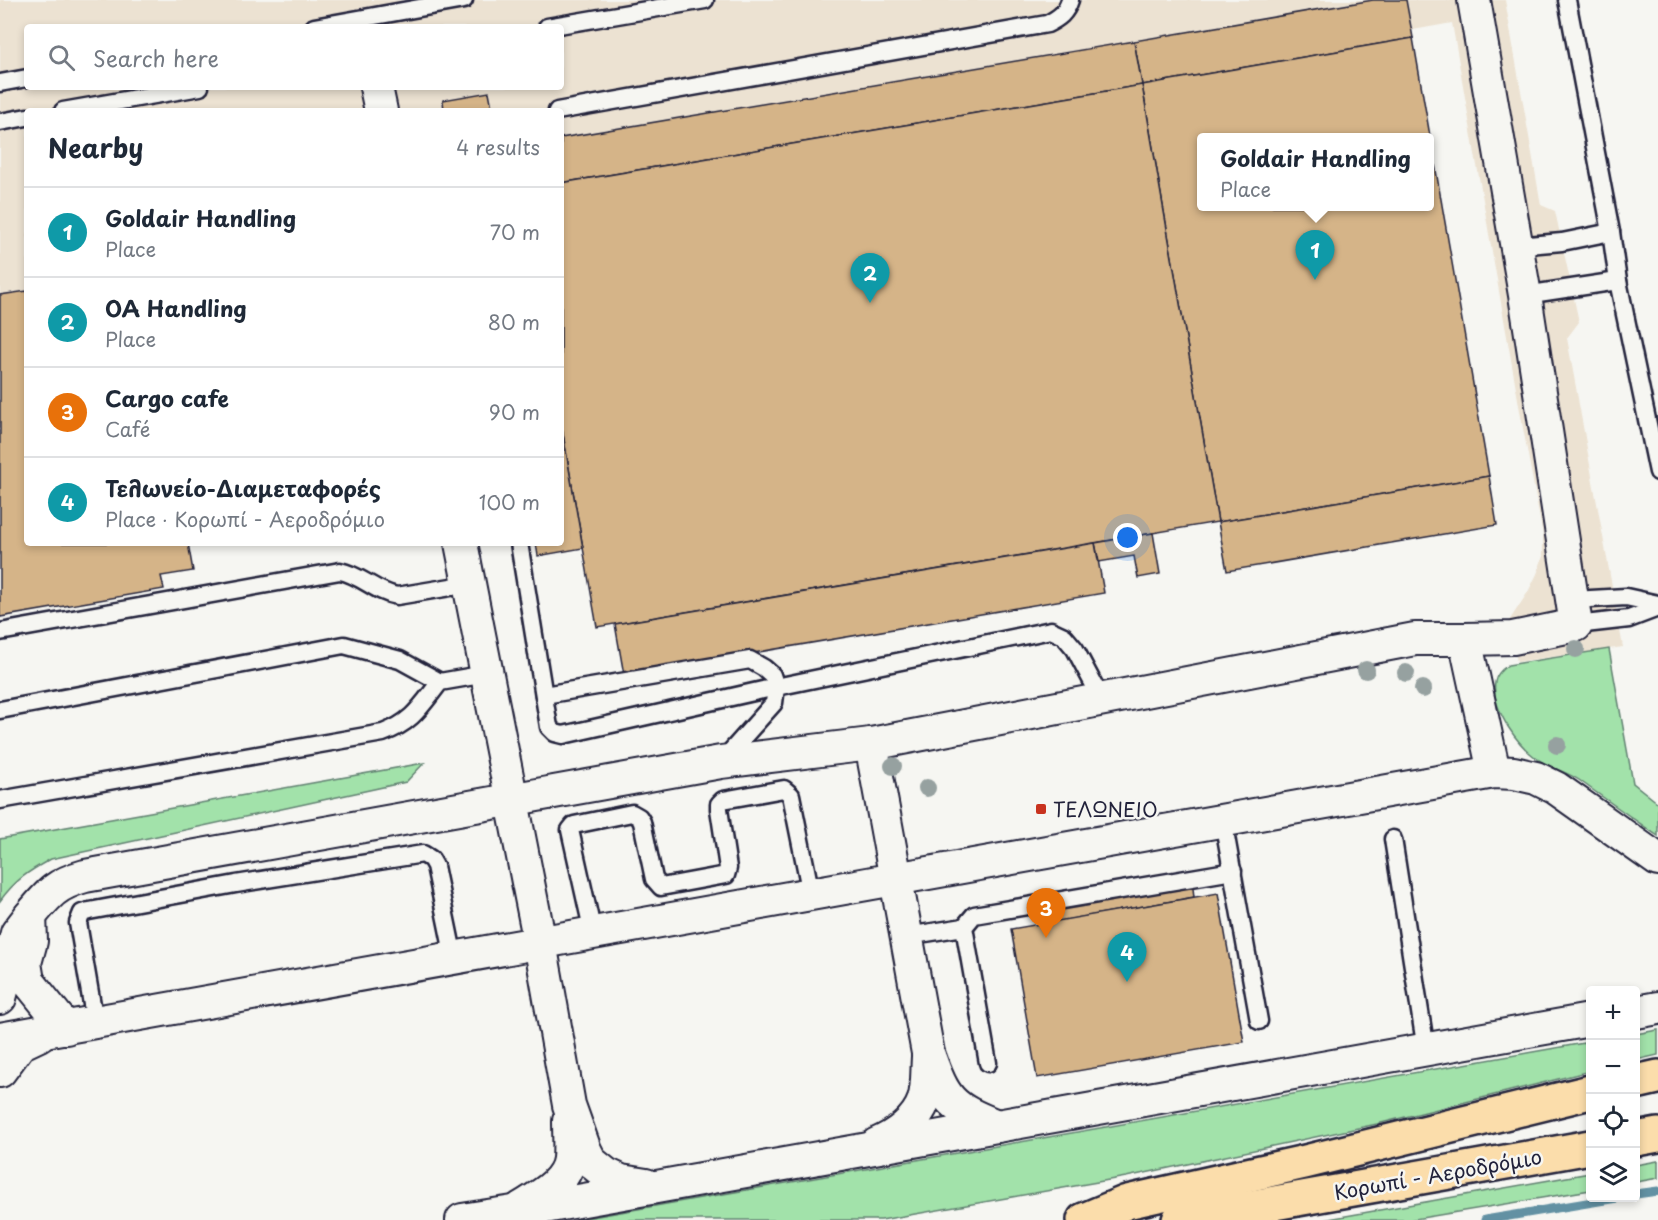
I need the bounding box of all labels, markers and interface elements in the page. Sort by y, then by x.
search box [24,24,564,90]
icon: search [45,41,78,74]
text: Search here [93,41,219,74]
text: Nearby [48,128,143,167]
text: 4 results [456,132,540,162]
popup [1197,133,1434,211]
text: Goldair Handling [1220,141,1411,174]
text: Place [1220,174,1271,204]
text: Goldair Handling [105,201,296,234]
text: 1 [63,217,72,247]
text: 70 m [490,217,540,247]
pin: 1 [1296,230,1334,280]
text: Place [105,234,156,264]
pin: 2 [850,254,890,303]
text: OA Handling [105,291,247,324]
text: 2 [60,307,75,337]
text: 80 m [488,307,540,337]
text: Place [105,324,156,354]
text: Cargo cafe [105,381,229,414]
text: 3 [61,397,74,427]
text: 90 m [489,397,540,427]
text: Café [105,414,150,444]
text: Τελωνείο-Διαμεταφορές [105,471,381,504]
text: 4 [61,487,74,517]
text: 100 m [479,487,540,517]
text: Place · Κορωπί - Αεροδρόμιο [105,504,385,534]
your location [1113,523,1142,552]
place label: ΤΕΛΩΝΕΙΟ [1053,794,1158,824]
marker: ΤΕΛΩΝΕΙΟ [1034,802,1048,816]
pin: 3 [1026,888,1066,938]
pin: 4 [1108,932,1146,982]
map controls [1586,986,1640,1202]
button: + [1586,986,1640,1040]
button: − [1586,1040,1640,1094]
button: locate [1586,1094,1640,1148]
street label: Κορωπί - Αεροδρόμιο [1332,1141,1544,1207]
button: layers [1586,1148,1640,1202]

